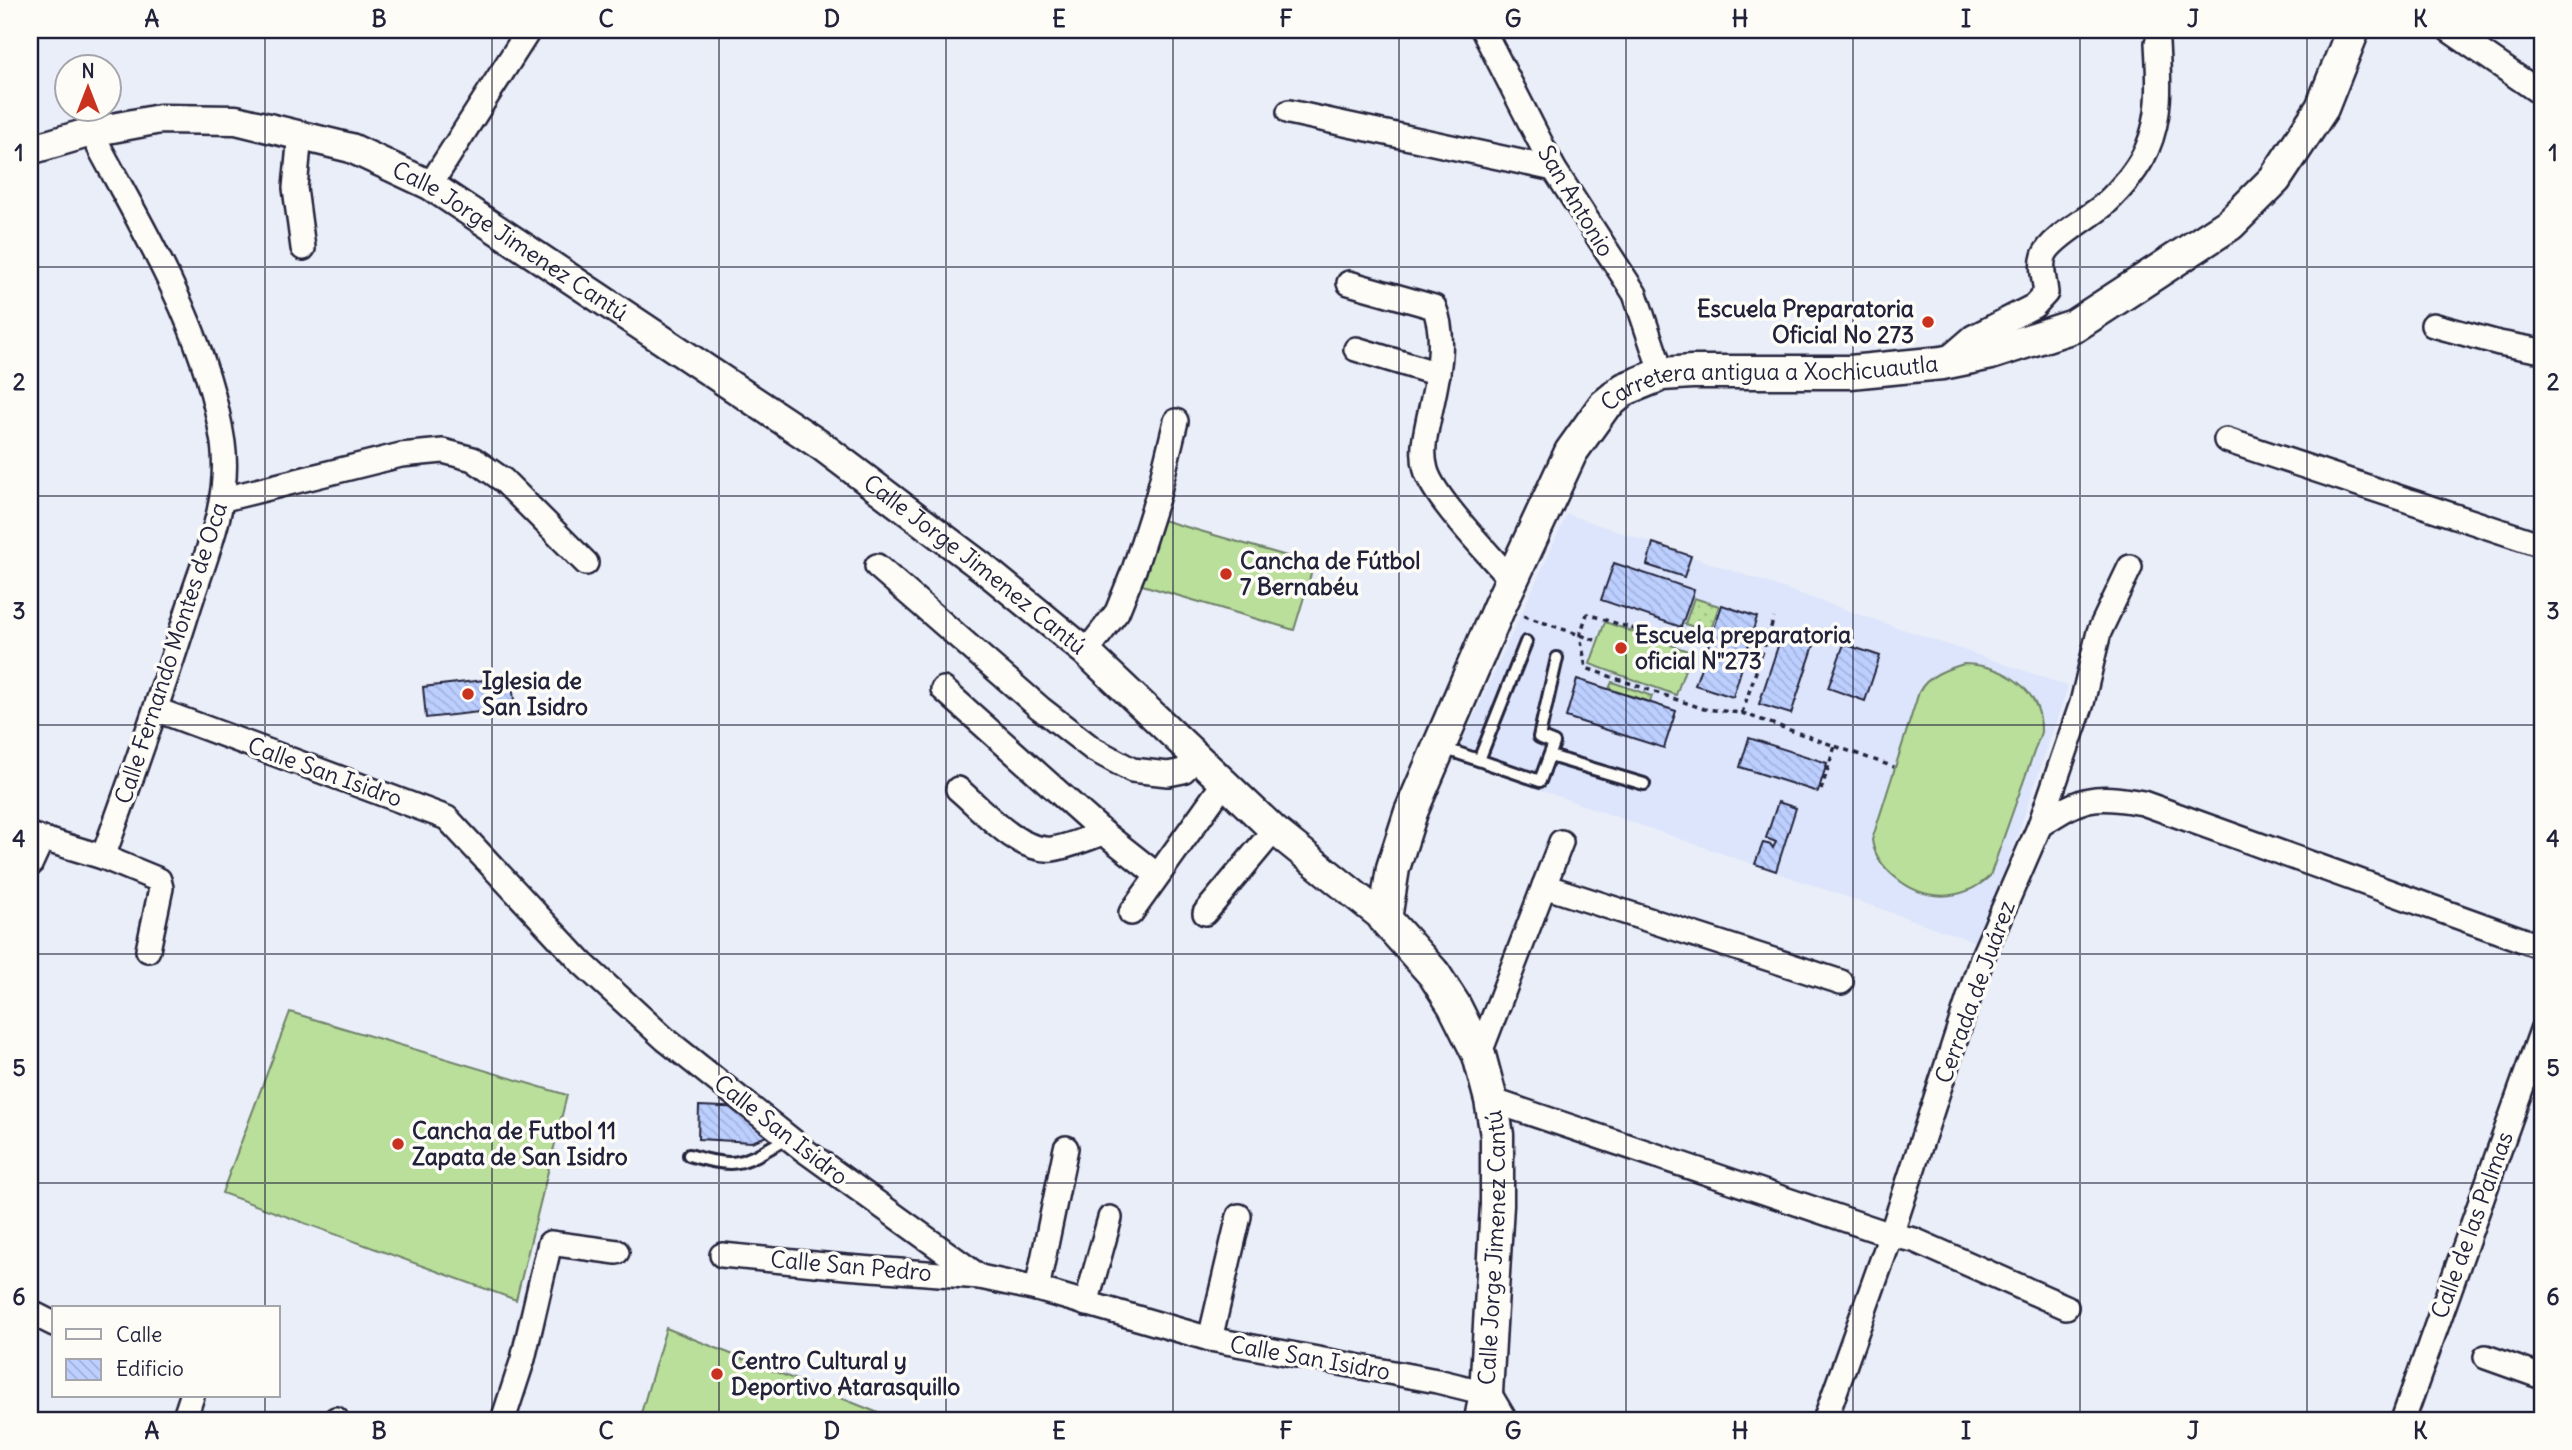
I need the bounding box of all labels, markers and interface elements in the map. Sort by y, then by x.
text: A [145,4,160,33]
text: B [371,4,387,33]
text: C [598,4,614,33]
text: D [824,4,840,33]
text: E [1052,4,1066,33]
text: F [1279,4,1293,33]
text: G [1505,4,1521,33]
text: H [1732,4,1748,33]
text: I [1961,4,1971,33]
text: J [2187,4,2199,33]
text: K [2413,4,2428,33]
north arrow [52,52,122,122]
text: N [81,59,95,83]
text: 1 [14,138,24,167]
text: 1 [2548,138,2558,167]
street label: San Antonio [1532,140,1621,262]
street label: Calle Jorge Jimenez Cantú [388,154,634,327]
place label: Escuela Preparatoria Oficial No 273 [1697,294,1914,349]
marker: Escuela Preparatoria Oficial No 273 [1920,314,1936,330]
street label: Carretera antigua a Xochicuautla [1594,348,1939,417]
text: 2 [13,367,26,396]
text: 2 [2547,367,2560,396]
street label: Calle Jorge Jimenez Cantú [858,468,1093,660]
street label: Calle Fernando Montes de Oca [108,498,233,807]
place label: Cancha de Fútbol 7 Bernabéu [1240,546,1420,601]
marker: Cancha de Fútbol 7 Bernabéu [1218,566,1234,582]
text: 3 [12,596,26,625]
text: 3 [2546,596,2560,625]
place label: Escuela preparatoria oficial N"273 [1635,620,1851,675]
marker: Escuela preparatoria oficial N"273 [1613,640,1629,656]
place label: Iglesia de San Isidro [482,666,588,721]
marker: Iglesia de San Isidro [460,686,476,702]
street label: Calle San Isidro [244,730,406,813]
text: 4 [12,824,26,853]
text: 4 [2546,824,2560,853]
street label: Cerrada de Juárez [1928,897,2021,1087]
text: 5 [12,1053,26,1082]
text: 5 [2546,1053,2560,1082]
street label: Calle San Isidro [708,1068,854,1191]
street label: Calle Jorge Jimenez Cantú [1471,1108,1511,1386]
place label: Cancha de Futbol 11 Zapata de San Isidro [412,1116,628,1171]
street label: Calle de las Palmas [2424,1127,2519,1322]
marker: Cancha de Futbol 11 Zapata de San Isidro [390,1136,406,1152]
street label: Calle San Pedro [769,1244,933,1287]
text: 6 [12,1282,26,1311]
text: 6 [2546,1282,2560,1311]
legend [52,1306,280,1398]
text: Calle [116,1321,162,1348]
street label: Calle San Isidro [1228,1329,1392,1386]
place label: Centro Cultural y Deportivo Atarasquillo [731,1346,960,1401]
text: Edificio [116,1355,184,1382]
marker: Centro Cultural y Deportivo Atarasquillo [709,1366,725,1382]
text: A [145,1416,160,1445]
text: B [371,1416,387,1445]
text: C [598,1416,614,1445]
text: D [824,1416,840,1445]
text: E [1052,1416,1066,1445]
text: F [1279,1416,1293,1445]
text: G [1505,1416,1521,1445]
text: H [1732,1416,1748,1445]
text: I [1961,1416,1971,1445]
text: J [2187,1416,2199,1445]
text: K [2413,1416,2428,1445]

